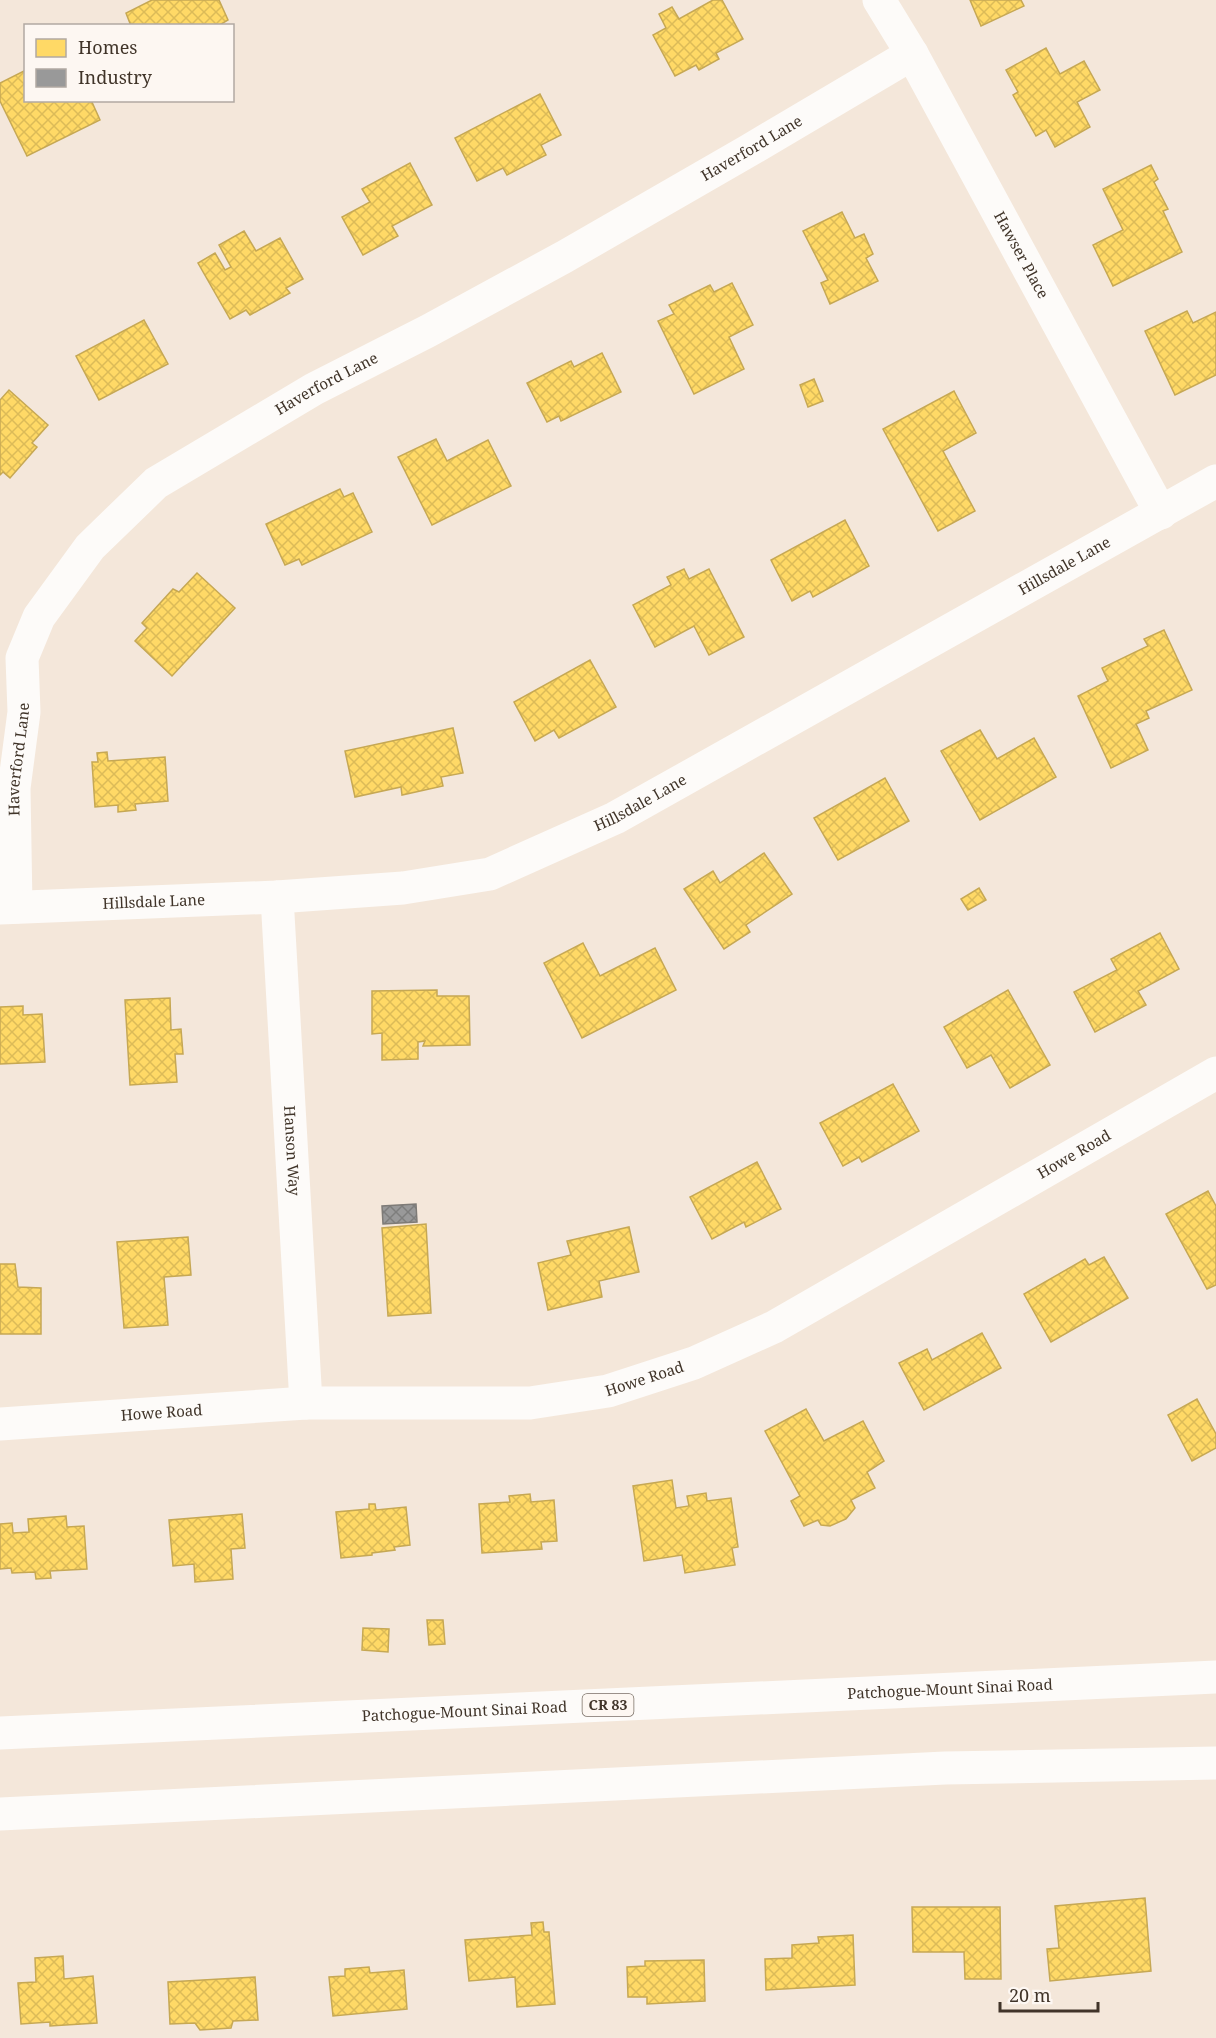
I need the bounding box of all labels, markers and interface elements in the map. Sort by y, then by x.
legend [24,24,234,102]
text: Homes [78,35,137,59]
text: Industry [78,65,153,89]
street label: Haverford Lane [697,110,805,185]
street label: Hawser Place [990,207,1054,302]
street label: Haverford Lane [271,347,381,419]
street label: Hillsdale Lane [1014,531,1114,599]
street label: Haverford Lane [3,702,33,816]
street label: Hillsdale Lane [590,769,690,835]
street label: Hillsdale Lane [102,889,205,913]
street label: Hanson Way [280,1105,305,1197]
street label: Howe Road [1033,1125,1114,1183]
street label: Howe Road [602,1356,686,1400]
street label: Howe Road [120,1399,203,1425]
street label: Patchogue-Mount Sinai Road [847,1674,1053,1703]
road number: CR 83 [582,1694,634,1716]
street label: Patchogue-Mount Sinai Road [361,1696,568,1725]
scale bar [1000,1975,1098,2013]
text: 20 m [1009,1983,1051,2007]

